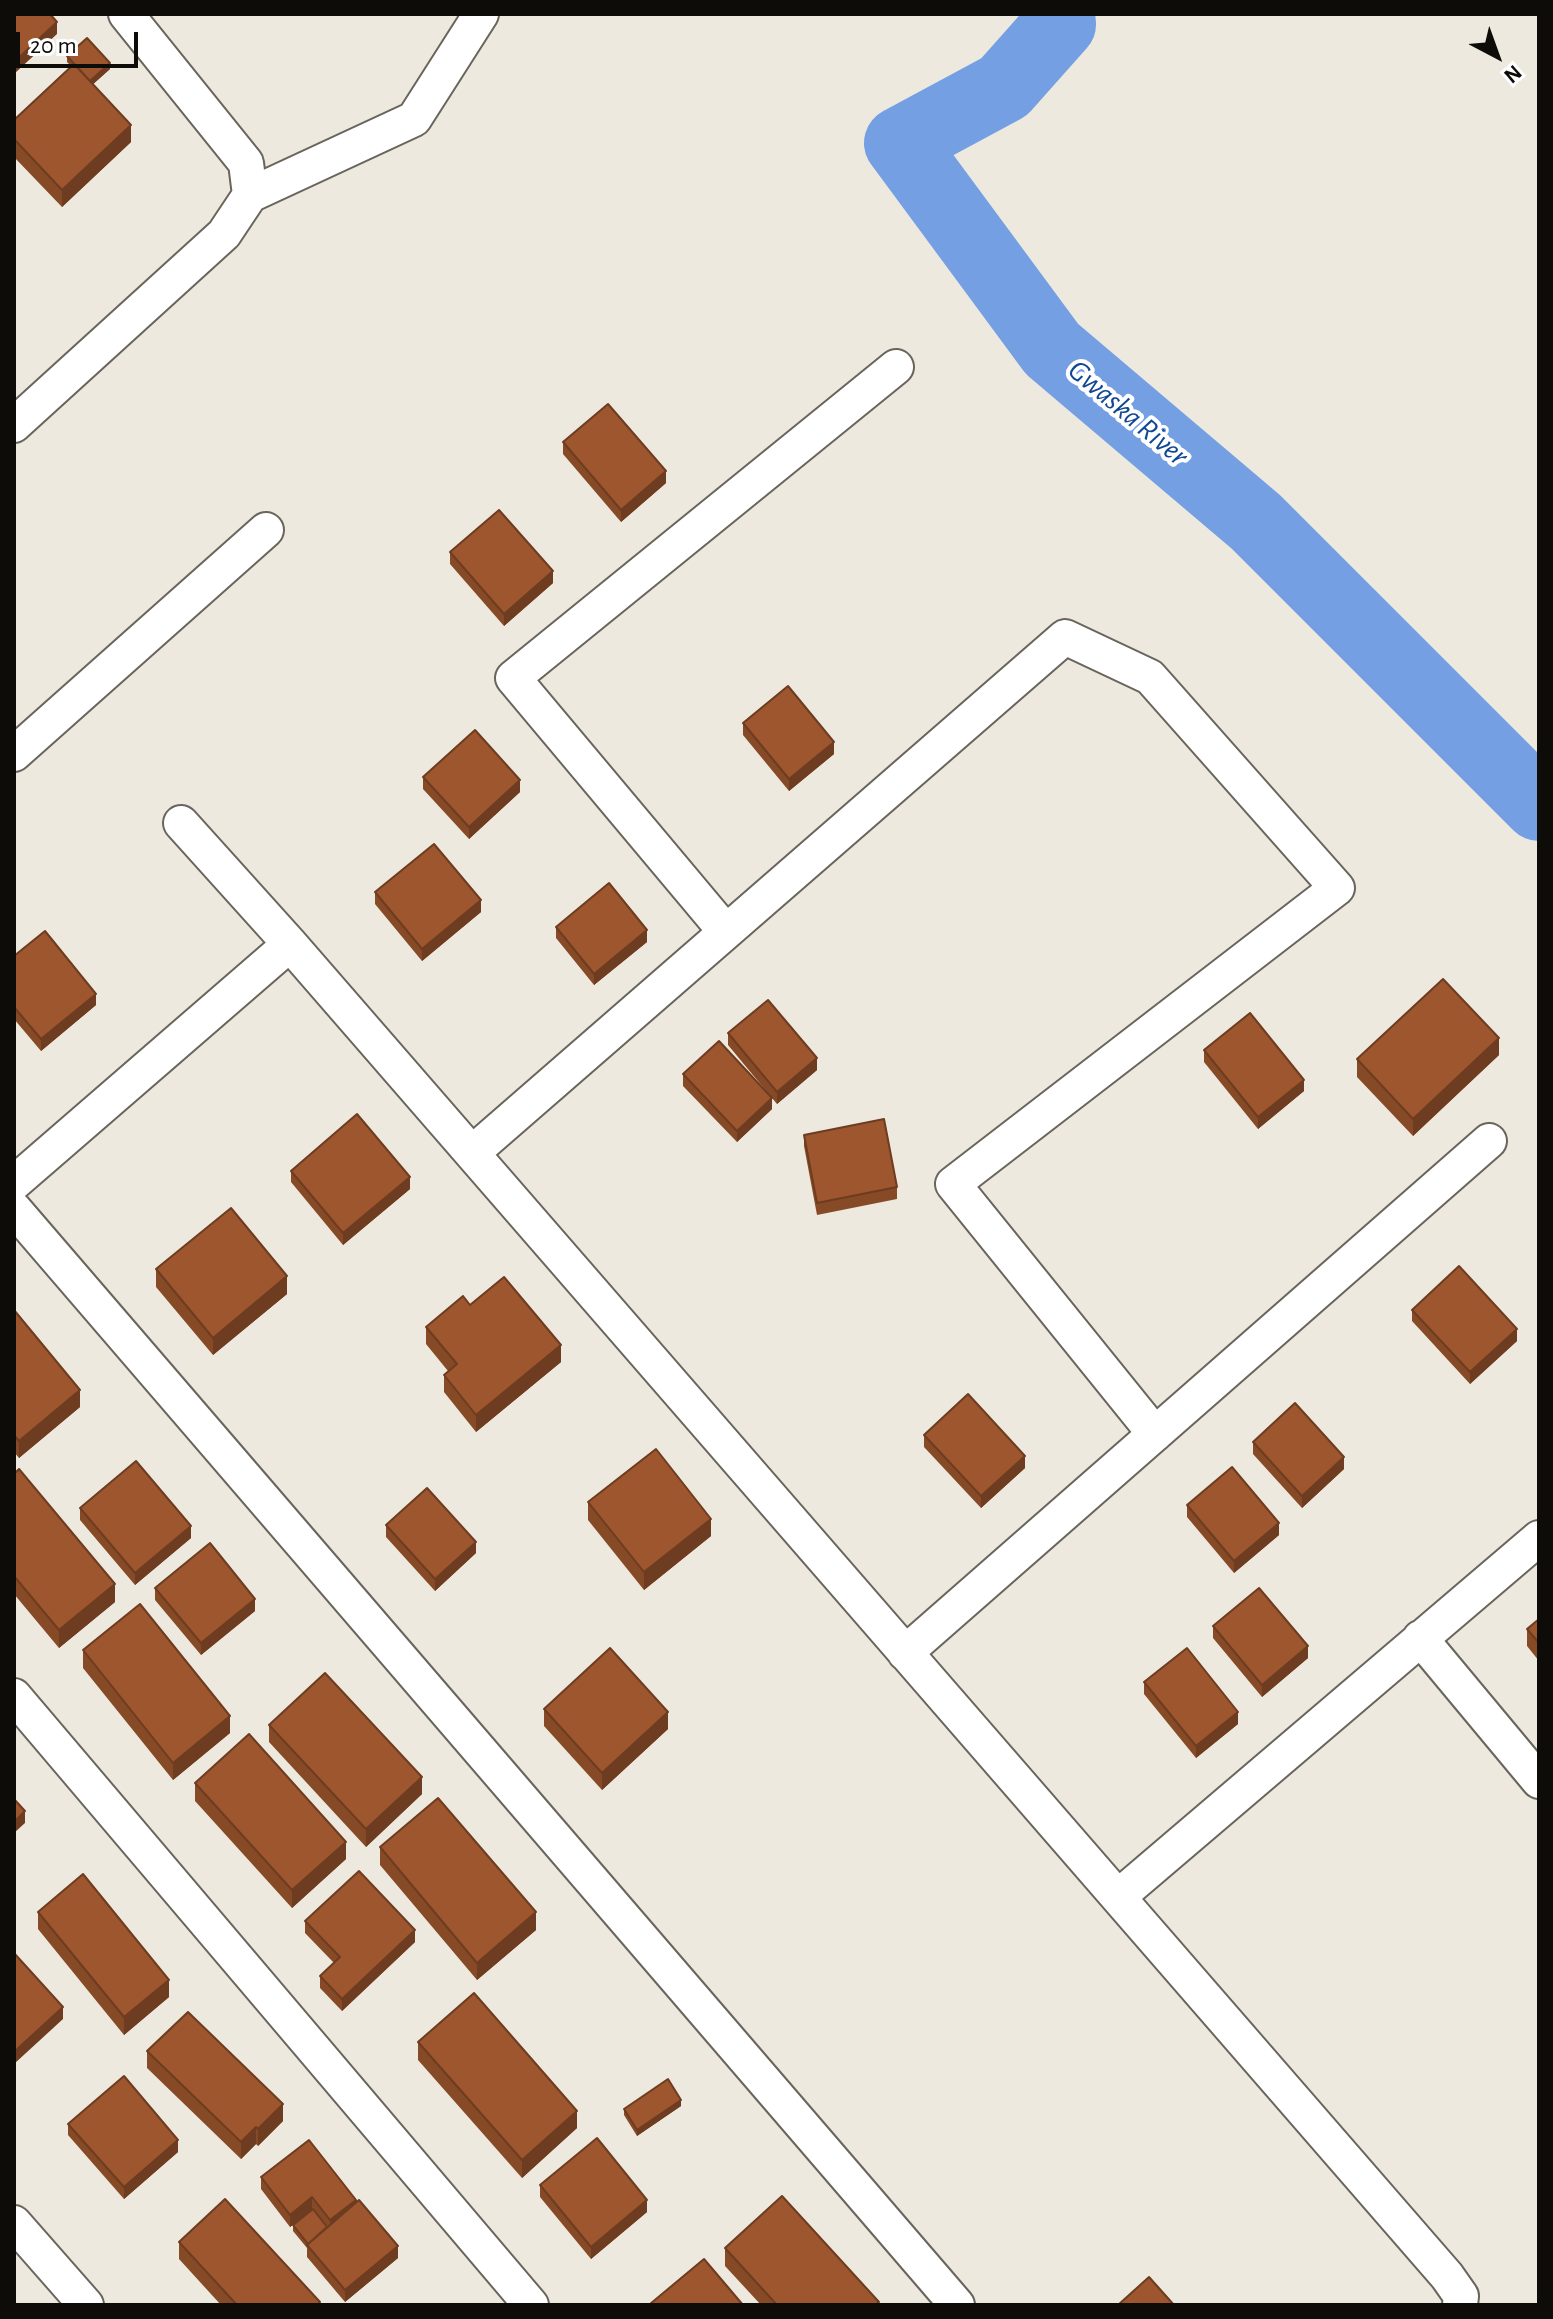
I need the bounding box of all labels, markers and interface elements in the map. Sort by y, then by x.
scale bar [20,16,142,66]
north arrow [1457,16,1537,96]
text: 20 m [30,34,77,58]
text: N [1500,61,1526,87]
water label: Gwaska River [1061,352,1195,474]

